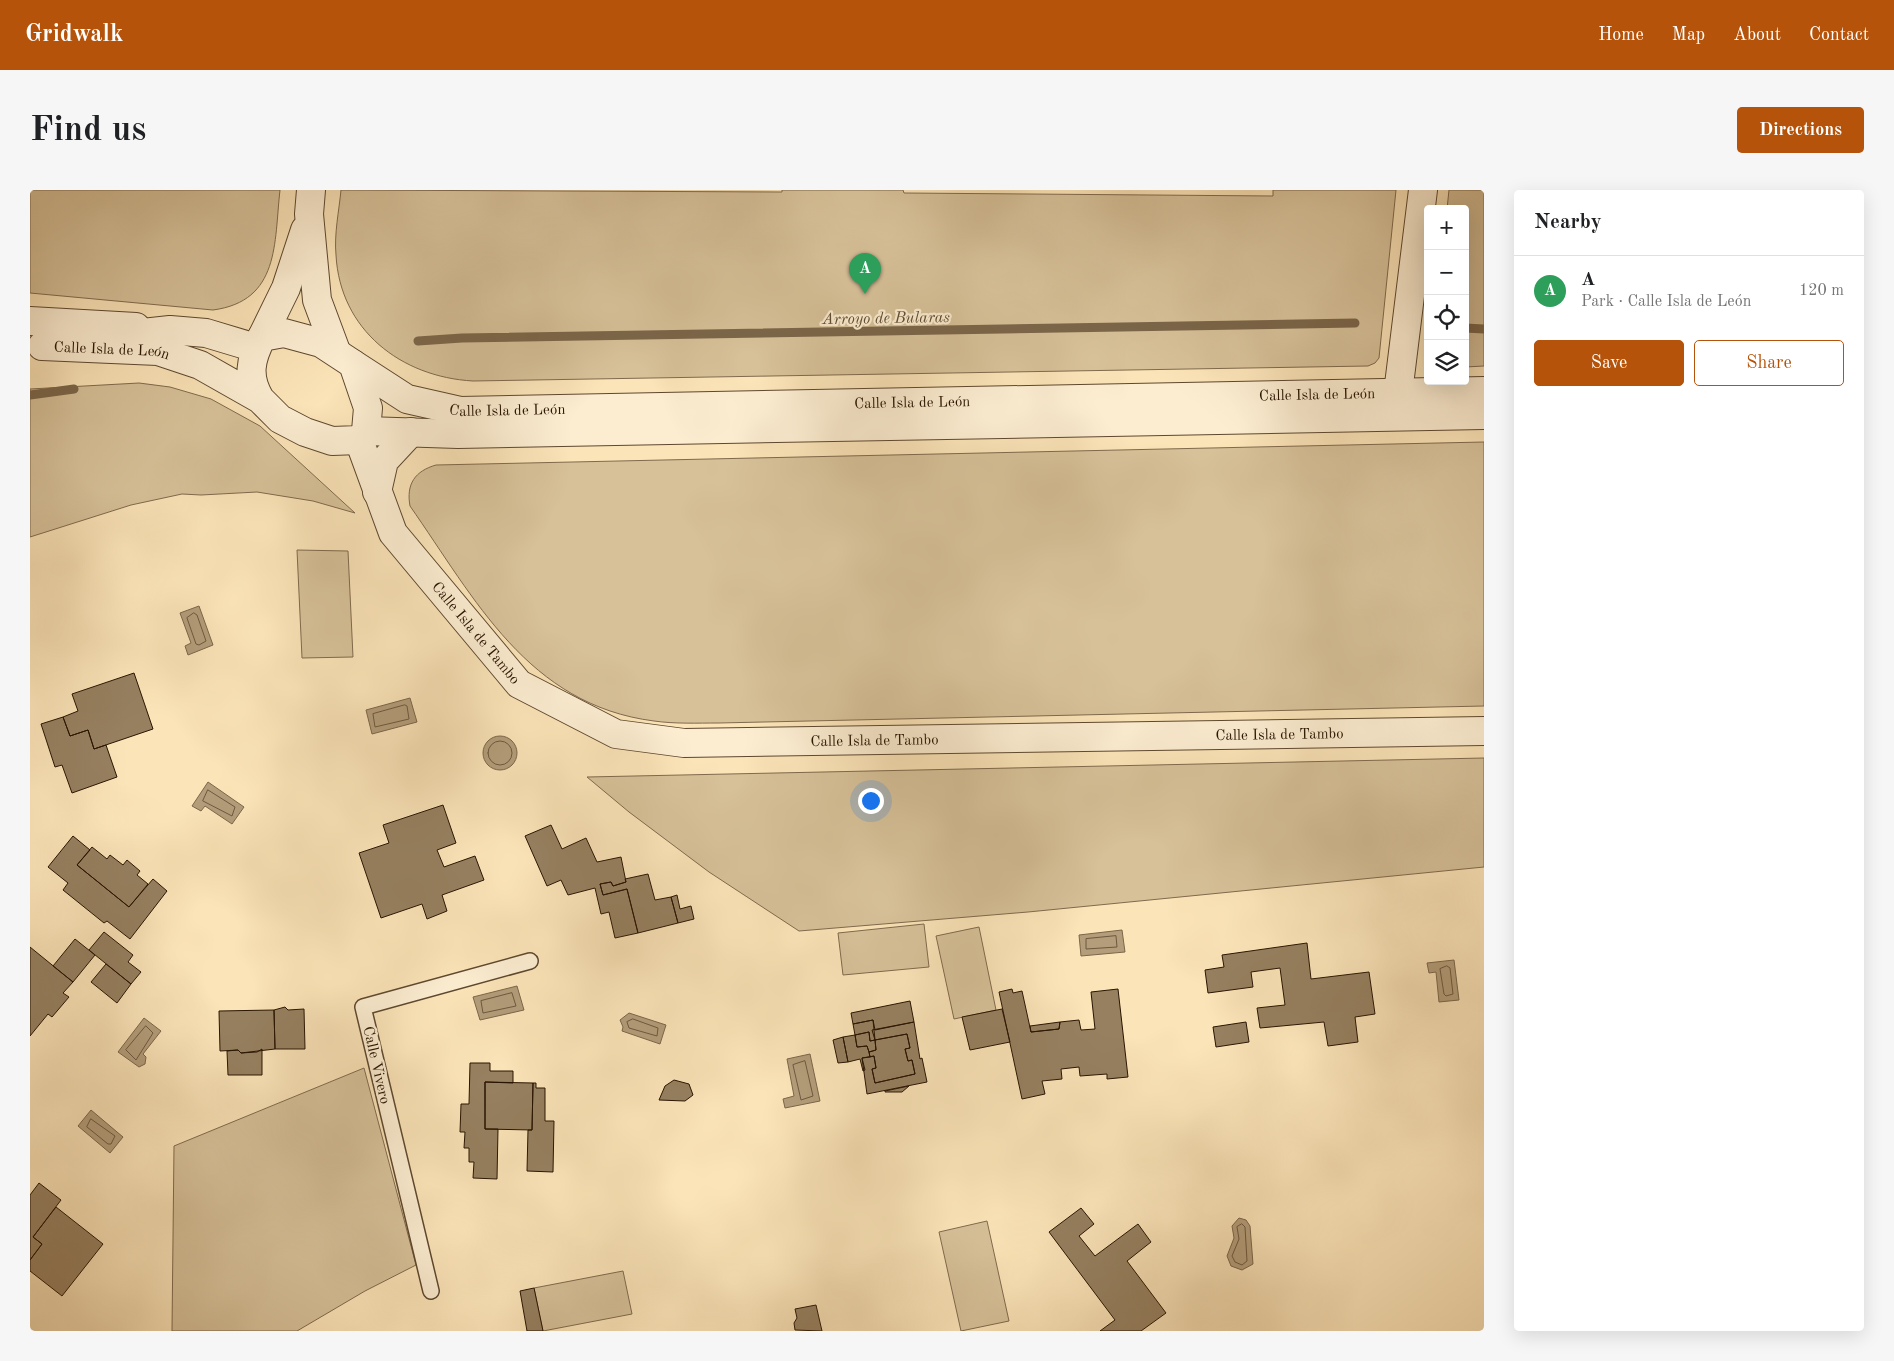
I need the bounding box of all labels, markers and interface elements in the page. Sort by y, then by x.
text: Gridwalk [25,23,123,47]
text: Home [1598,26,1644,44]
text: Map [1672,26,1705,44]
text: About [1733,26,1781,44]
text: Contact [1809,26,1869,44]
button: Directions [1737,107,1864,153]
text: Find us [30,113,146,148]
map controls [1424,205,1469,385]
button: + [1424,205,1469,250]
text: Nearby [1534,212,1602,233]
button: − [1424,250,1469,295]
pin: A [849,253,881,294]
text: A [1581,271,1595,290]
text: A [1544,283,1556,299]
text: 120 m [1799,283,1844,299]
text: Park · Calle Isla de León [1581,294,1751,310]
button: locate [1424,295,1469,340]
water label: Arroyo de Bularas [821,310,950,328]
button: layers [1424,340,1469,385]
button: Save [1534,340,1684,386]
button: Share [1694,340,1844,386]
street label: Calle Isla de León [53,341,171,363]
street label: Calle Isla de León [1259,387,1375,404]
street label: Calle Isla de León [854,395,971,412]
street label: Calle Isla de León [447,403,566,420]
street label: Calle Isla de Tambo [428,580,522,688]
street label: Calle Isla de Tambo [1215,727,1344,744]
street label: Calle Isla de Tambo [810,733,939,750]
your location [858,788,884,814]
street label: Calle Vivero [359,1025,392,1106]

